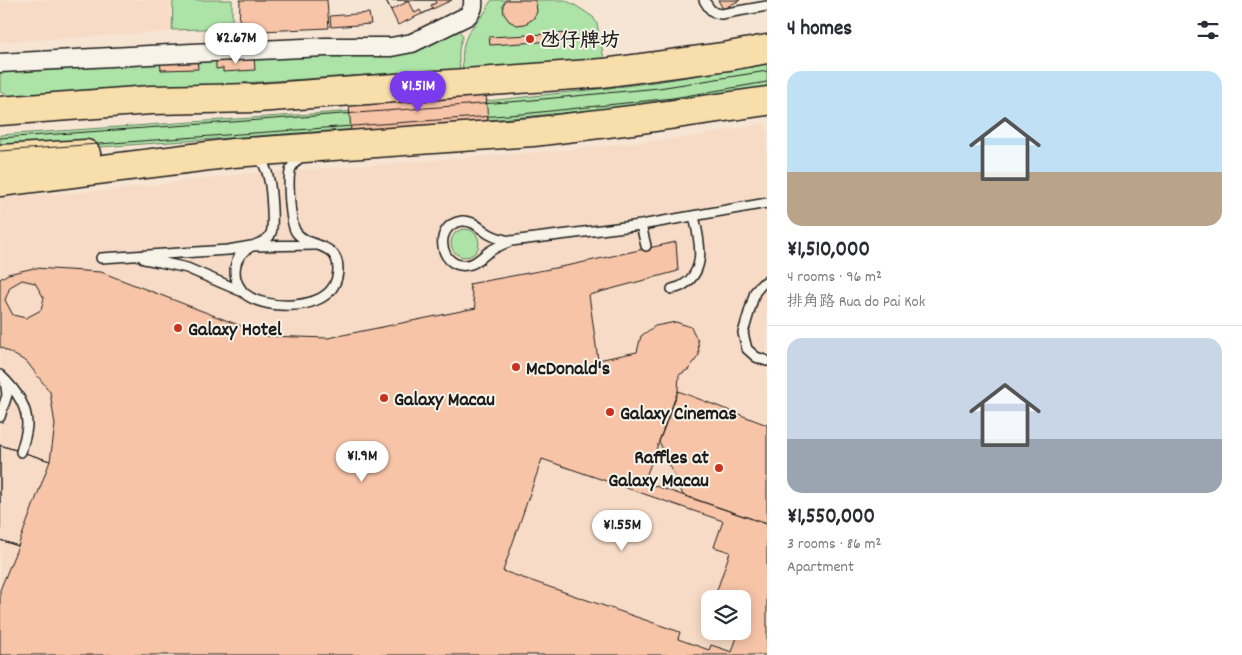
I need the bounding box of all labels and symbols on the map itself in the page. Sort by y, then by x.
pin: ¥2.67M [195,22,277,65]
place label: 氹仔牌坊 [540,28,620,56]
marker: 氹仔牌坊 [524,33,536,45]
pin: ¥1.51M [377,70,459,113]
place label: Galaxy Hotel [188,317,282,345]
marker: Galaxy Hotel [172,322,184,334]
place label: McDonald's [526,356,610,384]
marker: McDonald's [510,361,522,373]
place label: Galaxy Macau [394,387,495,415]
marker: Galaxy Macau [378,392,390,404]
place label: Galaxy Cinemas [620,401,737,429]
marker: Galaxy Cinemas [604,406,616,418]
pin: ¥1.9M [327,440,397,483]
place label: Raffles at Galaxy Macau [608,445,710,496]
marker: Raffles at Galaxy Macau [713,462,725,474]
pin: ¥1.55M [581,510,663,552]

